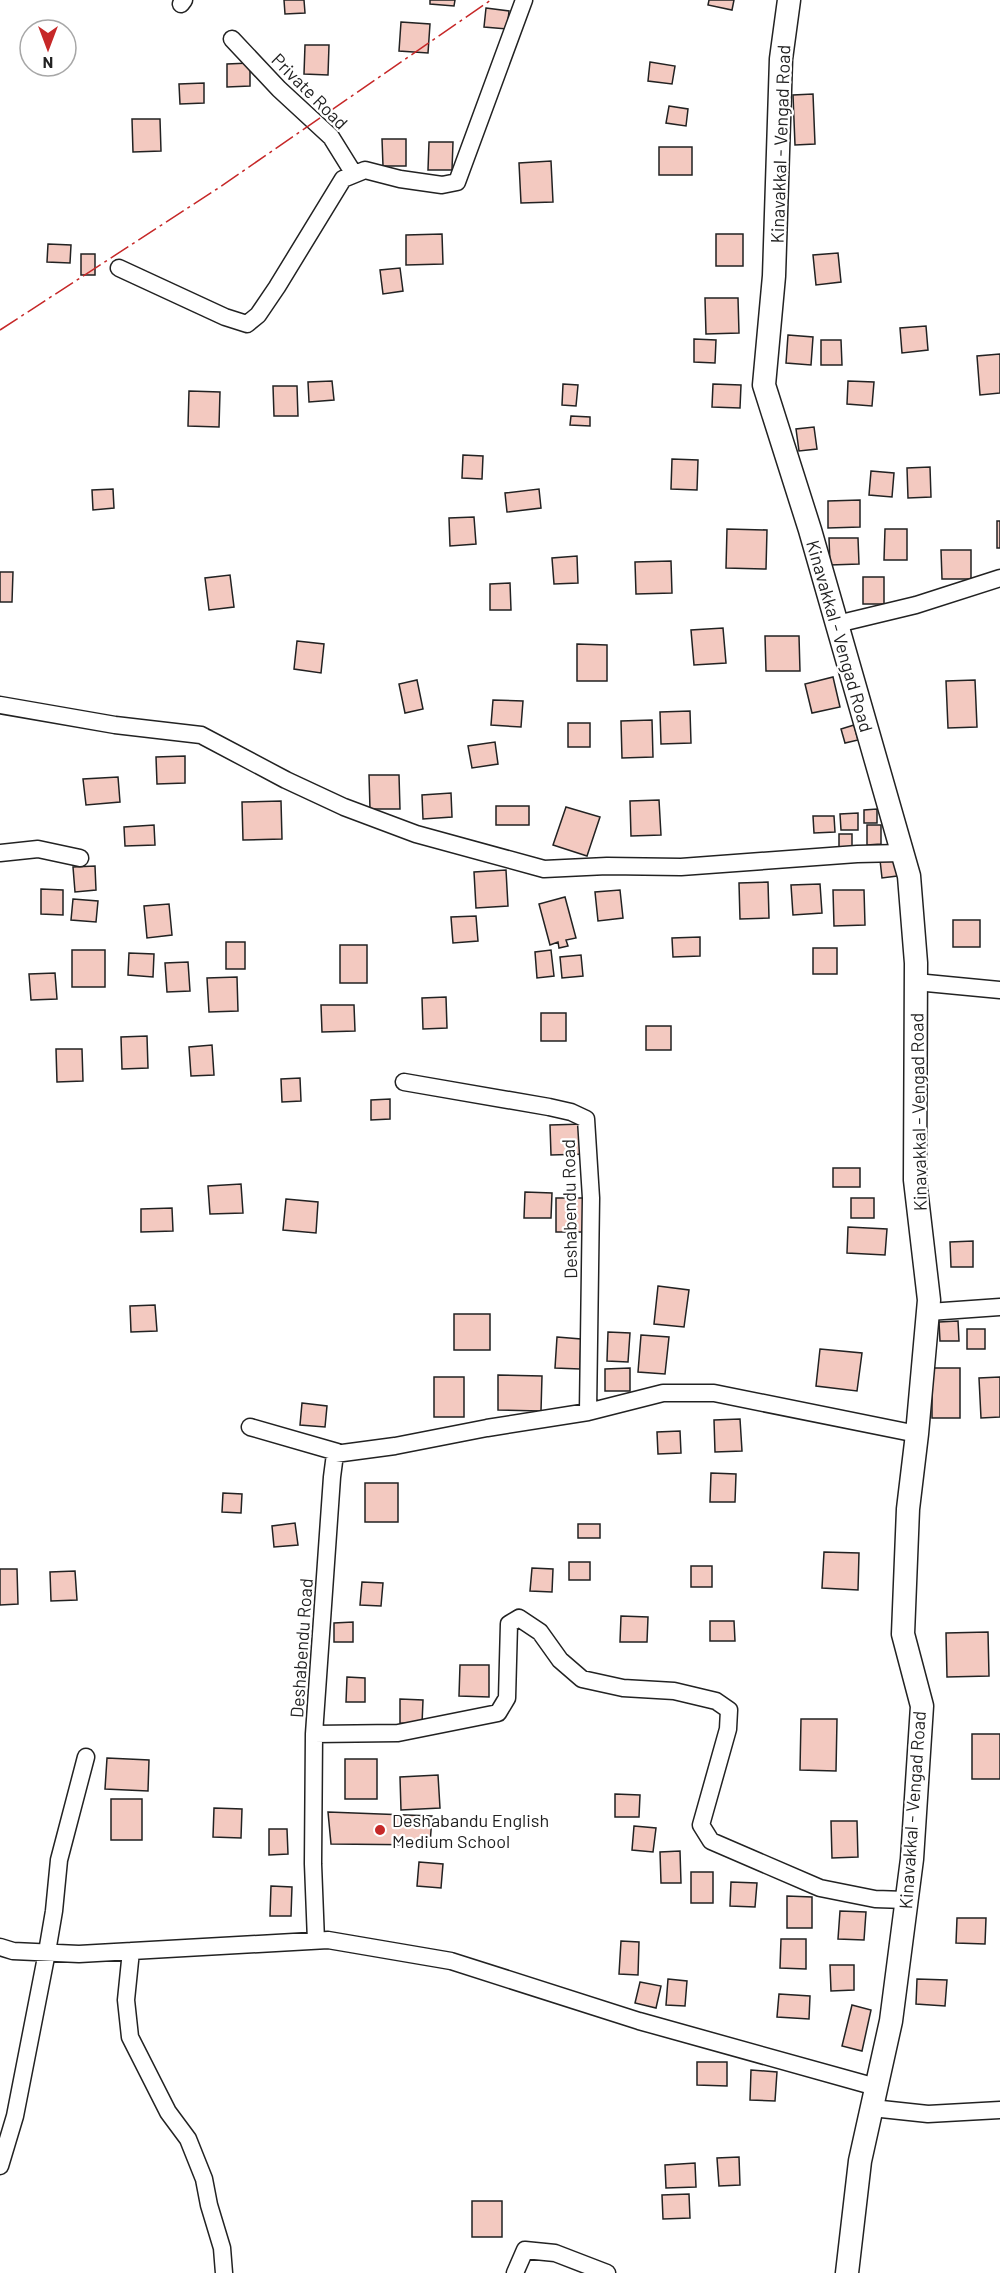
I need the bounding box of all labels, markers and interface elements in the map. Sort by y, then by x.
north arrow [18,18,78,78]
street label: Kinavakkal - Vengad Road [766,44,794,244]
street label: Private Road [267,48,353,134]
text: N [43,54,53,73]
street label: Kinavakkal - Vengad Road [802,538,878,734]
street label: Kinavakkal - Vengad Road [905,1013,931,1211]
street label: Deshabendu Road [557,1139,581,1279]
street label: Deshabendu Road [285,1577,317,1719]
street label: Kinavakkal - Vengad Road [894,1710,930,1910]
place label: Deshabandu English Medium School [392,1809,549,1852]
marker: Deshabandu English Medium School [373,1823,387,1837]

